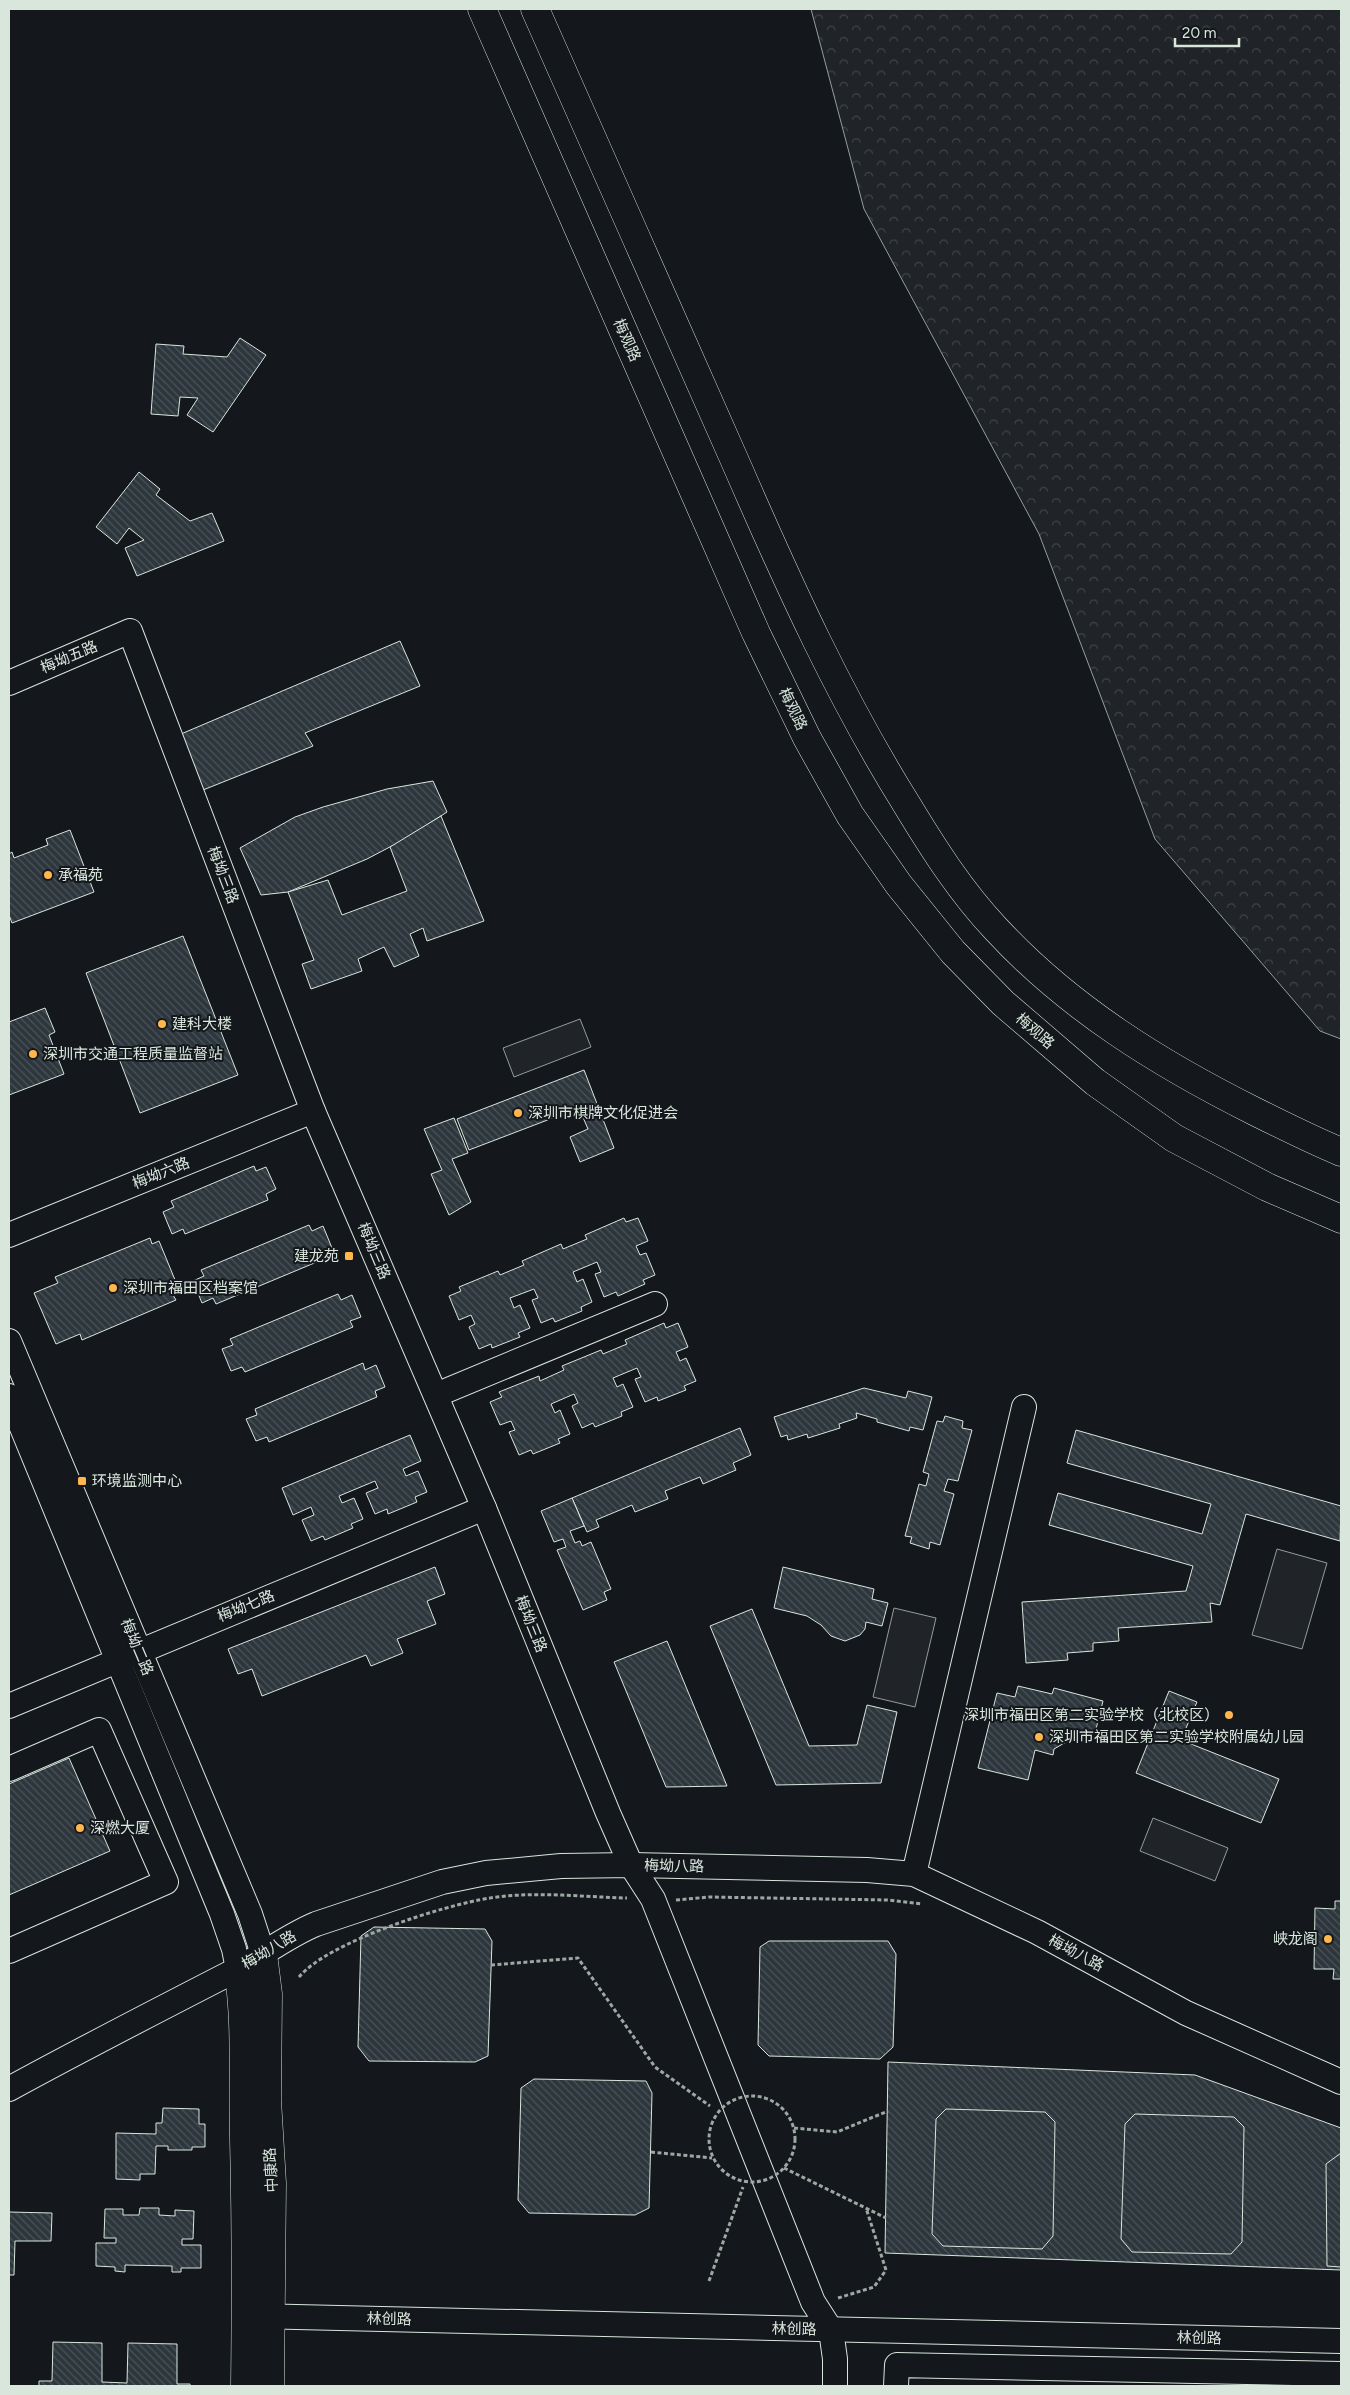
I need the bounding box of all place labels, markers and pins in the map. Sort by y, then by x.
place label: 承福苑 [58,866,103,884]
marker: 承福苑 [42,869,54,881]
place label: 建科大楼 [172,1015,232,1033]
marker: 建科大楼 [156,1018,168,1030]
place label: 深圳市交通工程质量监督站 [43,1045,223,1063]
marker: 深圳市交通工程质量监督站 [27,1048,39,1060]
place label: 深圳市棋牌文化促进会 [528,1104,678,1122]
marker: 深圳市棋牌文化促进会 [512,1107,524,1119]
place label: 建龙苑 [294,1247,339,1265]
marker: 建龙苑 [343,1250,355,1262]
place label: 深圳市福田区档案馆 [123,1279,258,1297]
marker: 深圳市福田区档案馆 [107,1282,119,1294]
place label: 环境监测中心 [92,1472,182,1490]
marker: 环境监测中心 [76,1475,88,1487]
place label: 深圳市福田区第二实验学校（北校区） [964,1706,1219,1724]
marker: 深圳市福田区第二实验学校（北校区） [1223,1709,1235,1721]
place label: 深圳市福田区第二实验学校附属幼儿园 [1049,1728,1304,1746]
marker: 深圳市福田区第二实验学校附属幼儿园 [1033,1731,1045,1743]
place label: 深燃大厦 [90,1819,150,1837]
marker: 深燃大厦 [74,1822,86,1834]
place label: 峡龙阁 [1273,1930,1318,1948]
marker: 峡龙阁 [1322,1933,1334,1945]

